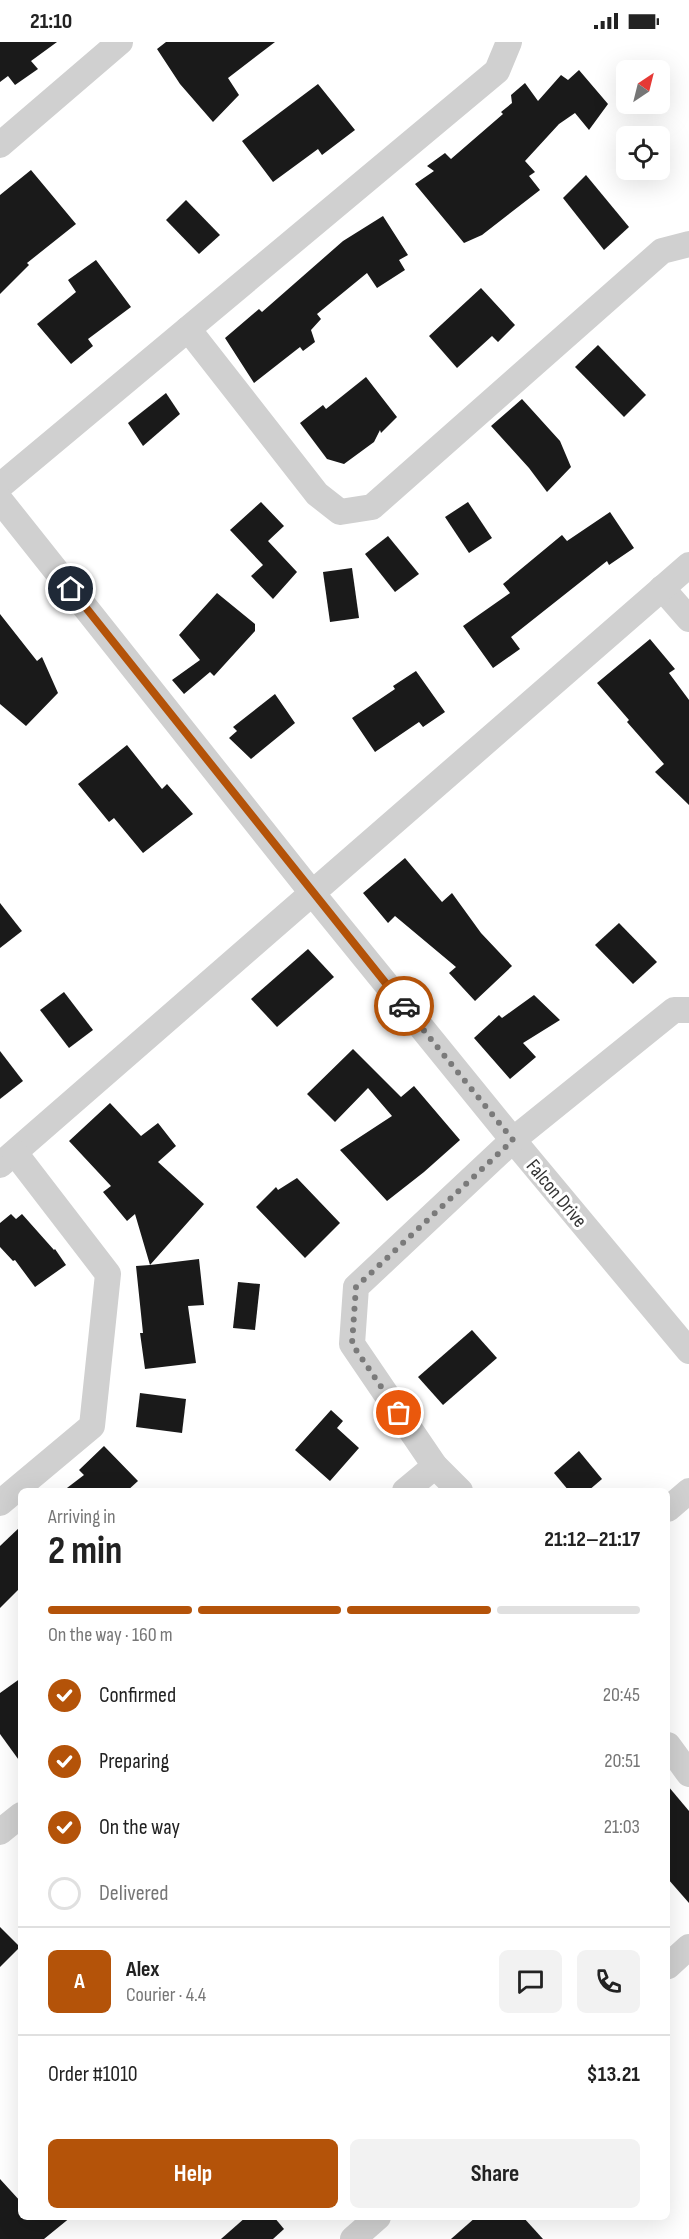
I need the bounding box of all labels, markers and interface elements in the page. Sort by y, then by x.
text: 21:10 [30,8,72,35]
north arrow [616,60,670,114]
map controls [616,60,670,180]
button: locate [616,126,670,180]
pin [45,563,96,614]
icon: home [54,572,87,605]
courier [374,976,434,1036]
icon: car [388,990,421,1023]
street label: Falcon Drive [521,1155,592,1233]
pin [373,1387,424,1438]
icon: bag [382,1396,415,1429]
text: Arriving in [48,1505,116,1529]
text: 21:12–21:17 [544,1526,640,1553]
text: 2 min [48,1528,122,1575]
text: On the way · 160 m [48,1623,173,1647]
icon: check [48,1679,81,1712]
text: Confirmed [99,1682,176,1709]
text: 20:45 [603,1683,640,1707]
icon: check [48,1745,81,1778]
text: Preparing [99,1748,169,1775]
text: 20:51 [604,1749,640,1773]
icon: check [48,1811,81,1844]
text: On the way [99,1814,180,1841]
text: 21:03 [604,1815,640,1839]
text: Delivered [99,1880,168,1907]
button: chat [499,1950,562,2013]
button: phone [577,1950,640,2013]
text: Alex [126,1956,159,1983]
text: A [74,1968,85,1995]
text: Courier · 4.4 [126,1983,206,2007]
text: Order #1010 [48,2061,138,2088]
text: $13.21 [587,2061,640,2088]
button: Help [48,2139,338,2208]
button: Share [350,2139,640,2208]

